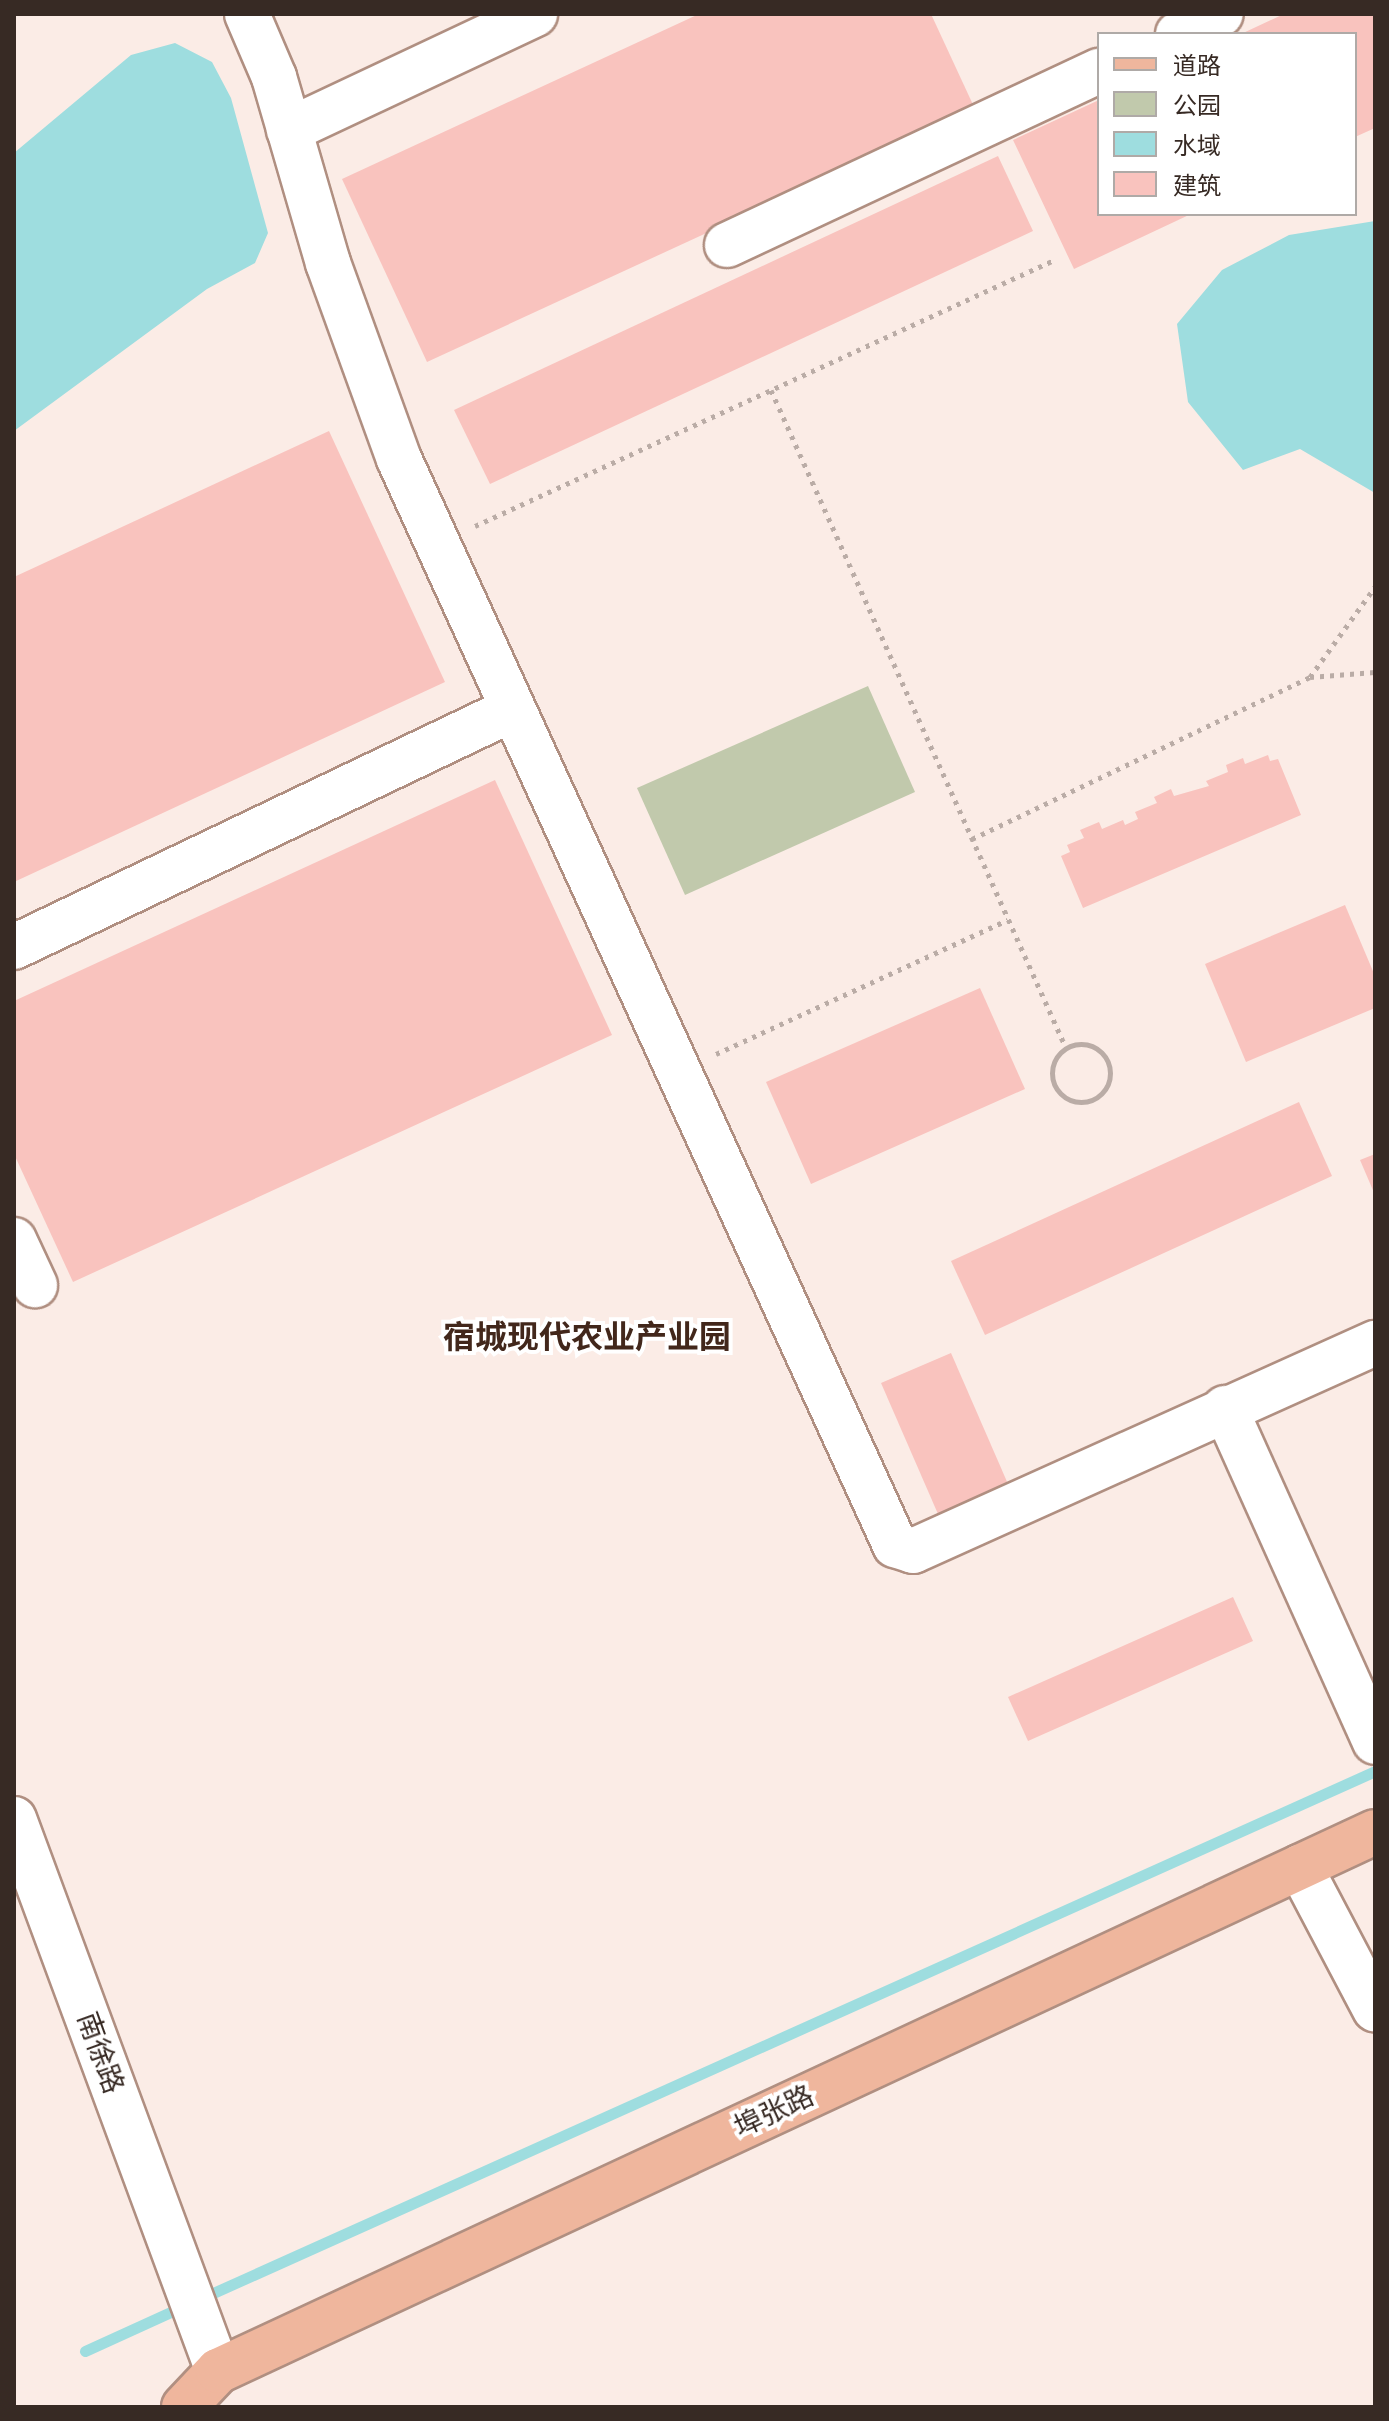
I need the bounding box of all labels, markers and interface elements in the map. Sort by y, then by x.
legend [1097,32,1357,216]
text: 道路 [1173,48,1221,83]
text: 公园 [1173,88,1221,123]
text: 水域 [1173,128,1221,163]
text: 建筑 [1173,168,1221,203]
district label: 宿城现代农业产业园 [443,1318,731,1356]
street label: 南徐路 [70,2008,130,2098]
street label: 埠张路 [729,2079,819,2145]

